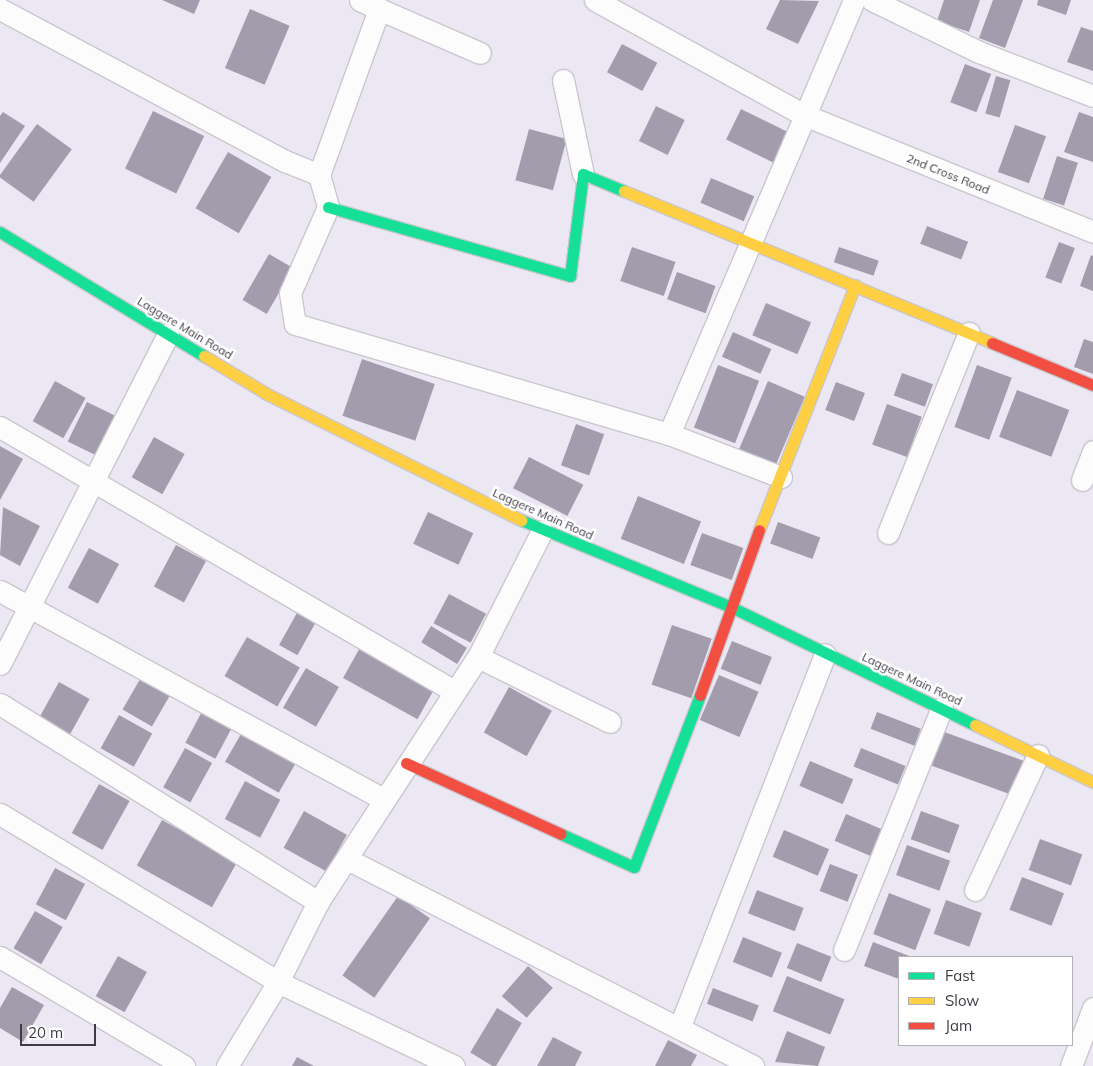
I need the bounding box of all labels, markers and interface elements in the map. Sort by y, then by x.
street label: 2nd Cross Road [904,151,992,197]
street label: Laggere Main Road [135,294,235,362]
street label: Laggere Main Road [490,485,596,543]
street label: Laggere Main Road [860,650,964,708]
legend [898,956,1073,1046]
text: Fast [945,966,975,985]
text: Slow [945,991,979,1010]
scale bar [22,1014,99,1046]
text: Jam [945,1016,972,1035]
text: 20 m [28,1023,63,1042]

